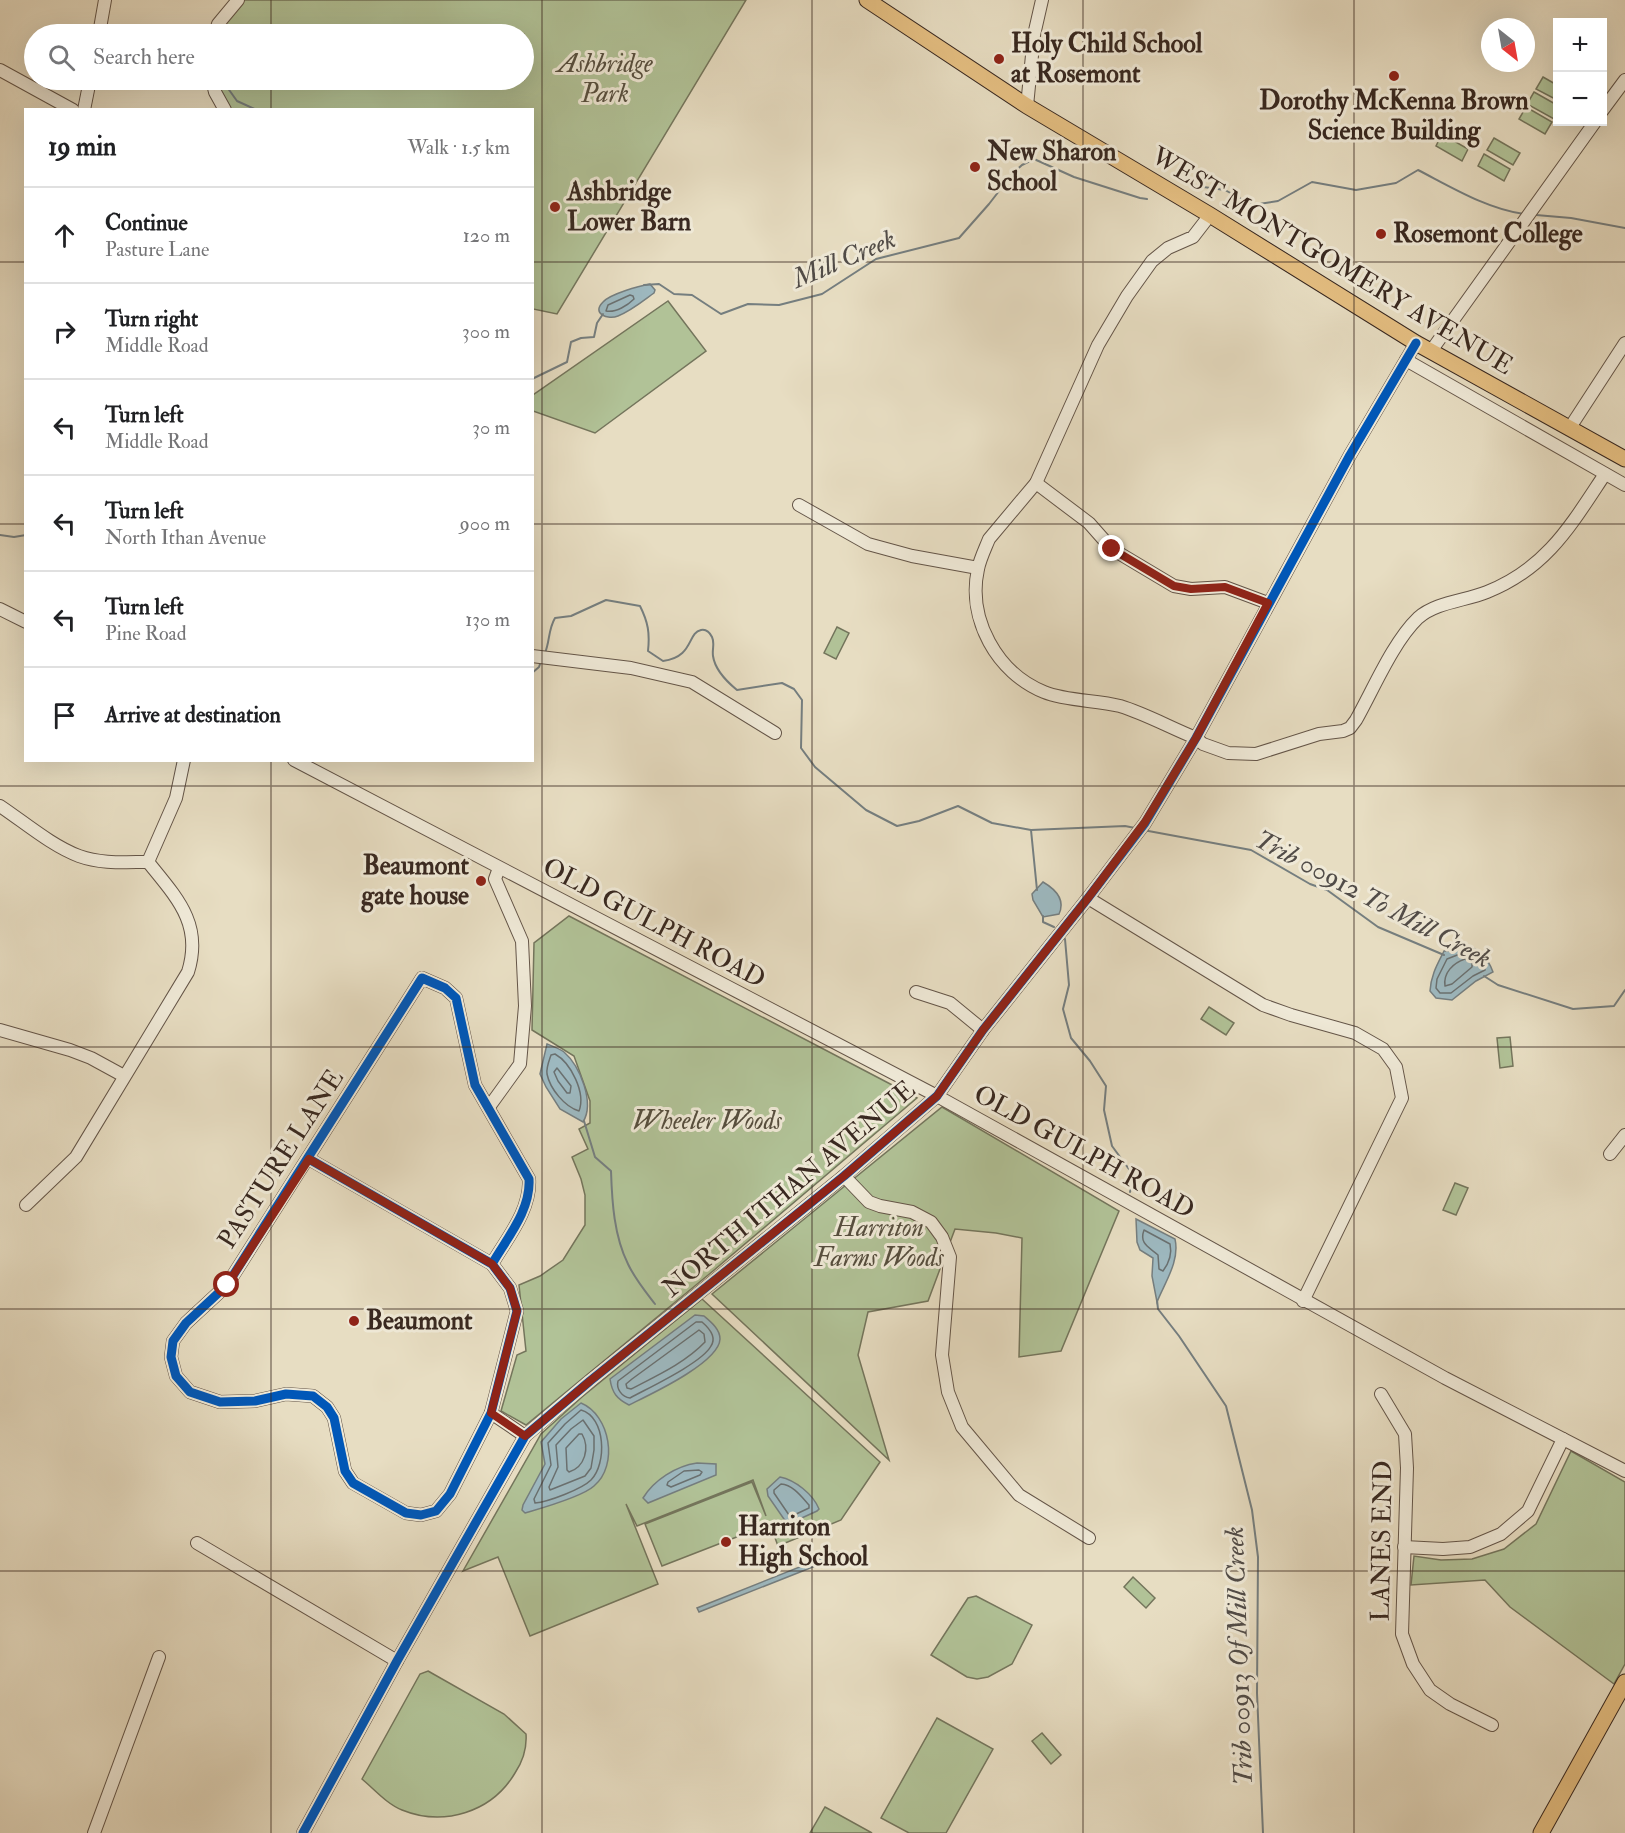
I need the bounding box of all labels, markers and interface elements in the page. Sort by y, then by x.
north arrow [1481,18,1535,72]
map controls [1553,18,1607,126]
button: + [1553,18,1607,72]
search box [24,24,534,90]
place label: Holy Child School at Rosemont [1011,28,1203,90]
icon: search [45,41,78,74]
text: Search here [93,43,195,71]
park label: Ashbridge Park [554,48,653,110]
marker: Holy Child School at Rosemont [992,52,1006,66]
marker: Dorothy McKenna Brown Science Building [1387,69,1401,83]
button: − [1553,72,1607,126]
place label: Dorothy McKenna Brown Science Building [1259,85,1529,148]
text: 19 min [48,131,116,163]
text: Walk · 1.5 km [407,135,510,160]
place label: New Sharon School [986,136,1117,198]
street label: WEST MONTGOMERY AVENUE [1144,140,1519,382]
marker: New Sharon School [968,160,982,174]
place label: Ashbridge Lower Barn [566,176,692,238]
marker: Ashbridge Lower Barn [548,200,562,214]
text: Continue [105,209,188,237]
place label: Rosemont College [1393,218,1583,251]
icon: ahead [48,219,81,252]
water label: Mill Creek [785,222,901,296]
text: 120 m [463,223,510,248]
marker: Rosemont College [1374,227,1388,241]
text: Pasture Lane [105,237,209,262]
text: Turn right [105,305,198,333]
icon: right [48,315,81,348]
text: 300 m [462,319,510,344]
text: Middle Road [105,333,209,358]
text: Turn left [105,401,184,429]
icon: left [48,411,81,444]
text: 30 m [472,415,510,440]
text: Middle Road [105,429,209,454]
text: Turn left [105,497,184,525]
icon: left [48,507,81,540]
text: 900 m [460,511,510,536]
text: North Ithan Avenue [105,525,266,550]
route end [1098,535,1124,561]
text: Turn left [105,593,184,621]
icon: left [48,603,81,636]
text: 130 m [465,607,510,632]
text: Pine Road [105,621,187,646]
icon: arrive [48,699,81,732]
text: Arrive at destination [105,701,281,729]
water label: Trib 00912 To Mill Creek [1249,823,1497,975]
place label: Beaumont gate house [360,850,470,913]
street label: OLD GULPH ROAD [537,851,771,995]
marker: Beaumont gate house [474,874,488,888]
street label: PASTURE LANE [211,1063,351,1255]
street label: NORTH ITHAN AVENUE [656,1074,922,1304]
street label: OLD GULPH ROAD [968,1078,1200,1226]
park label: Wheeler Woods [632,1105,783,1137]
park label: Harriton Farms Woods [812,1212,945,1274]
route start [213,1271,239,1297]
place label: Beaumont [366,1305,473,1337]
marker: Beaumont [347,1314,361,1328]
street label: LANES END [1365,1460,1399,1622]
place label: Harriton High School [738,1511,869,1574]
water label: Trib 00913 Of Mill Creek [1218,1526,1260,1786]
marker: Harriton High School [719,1535,733,1549]

